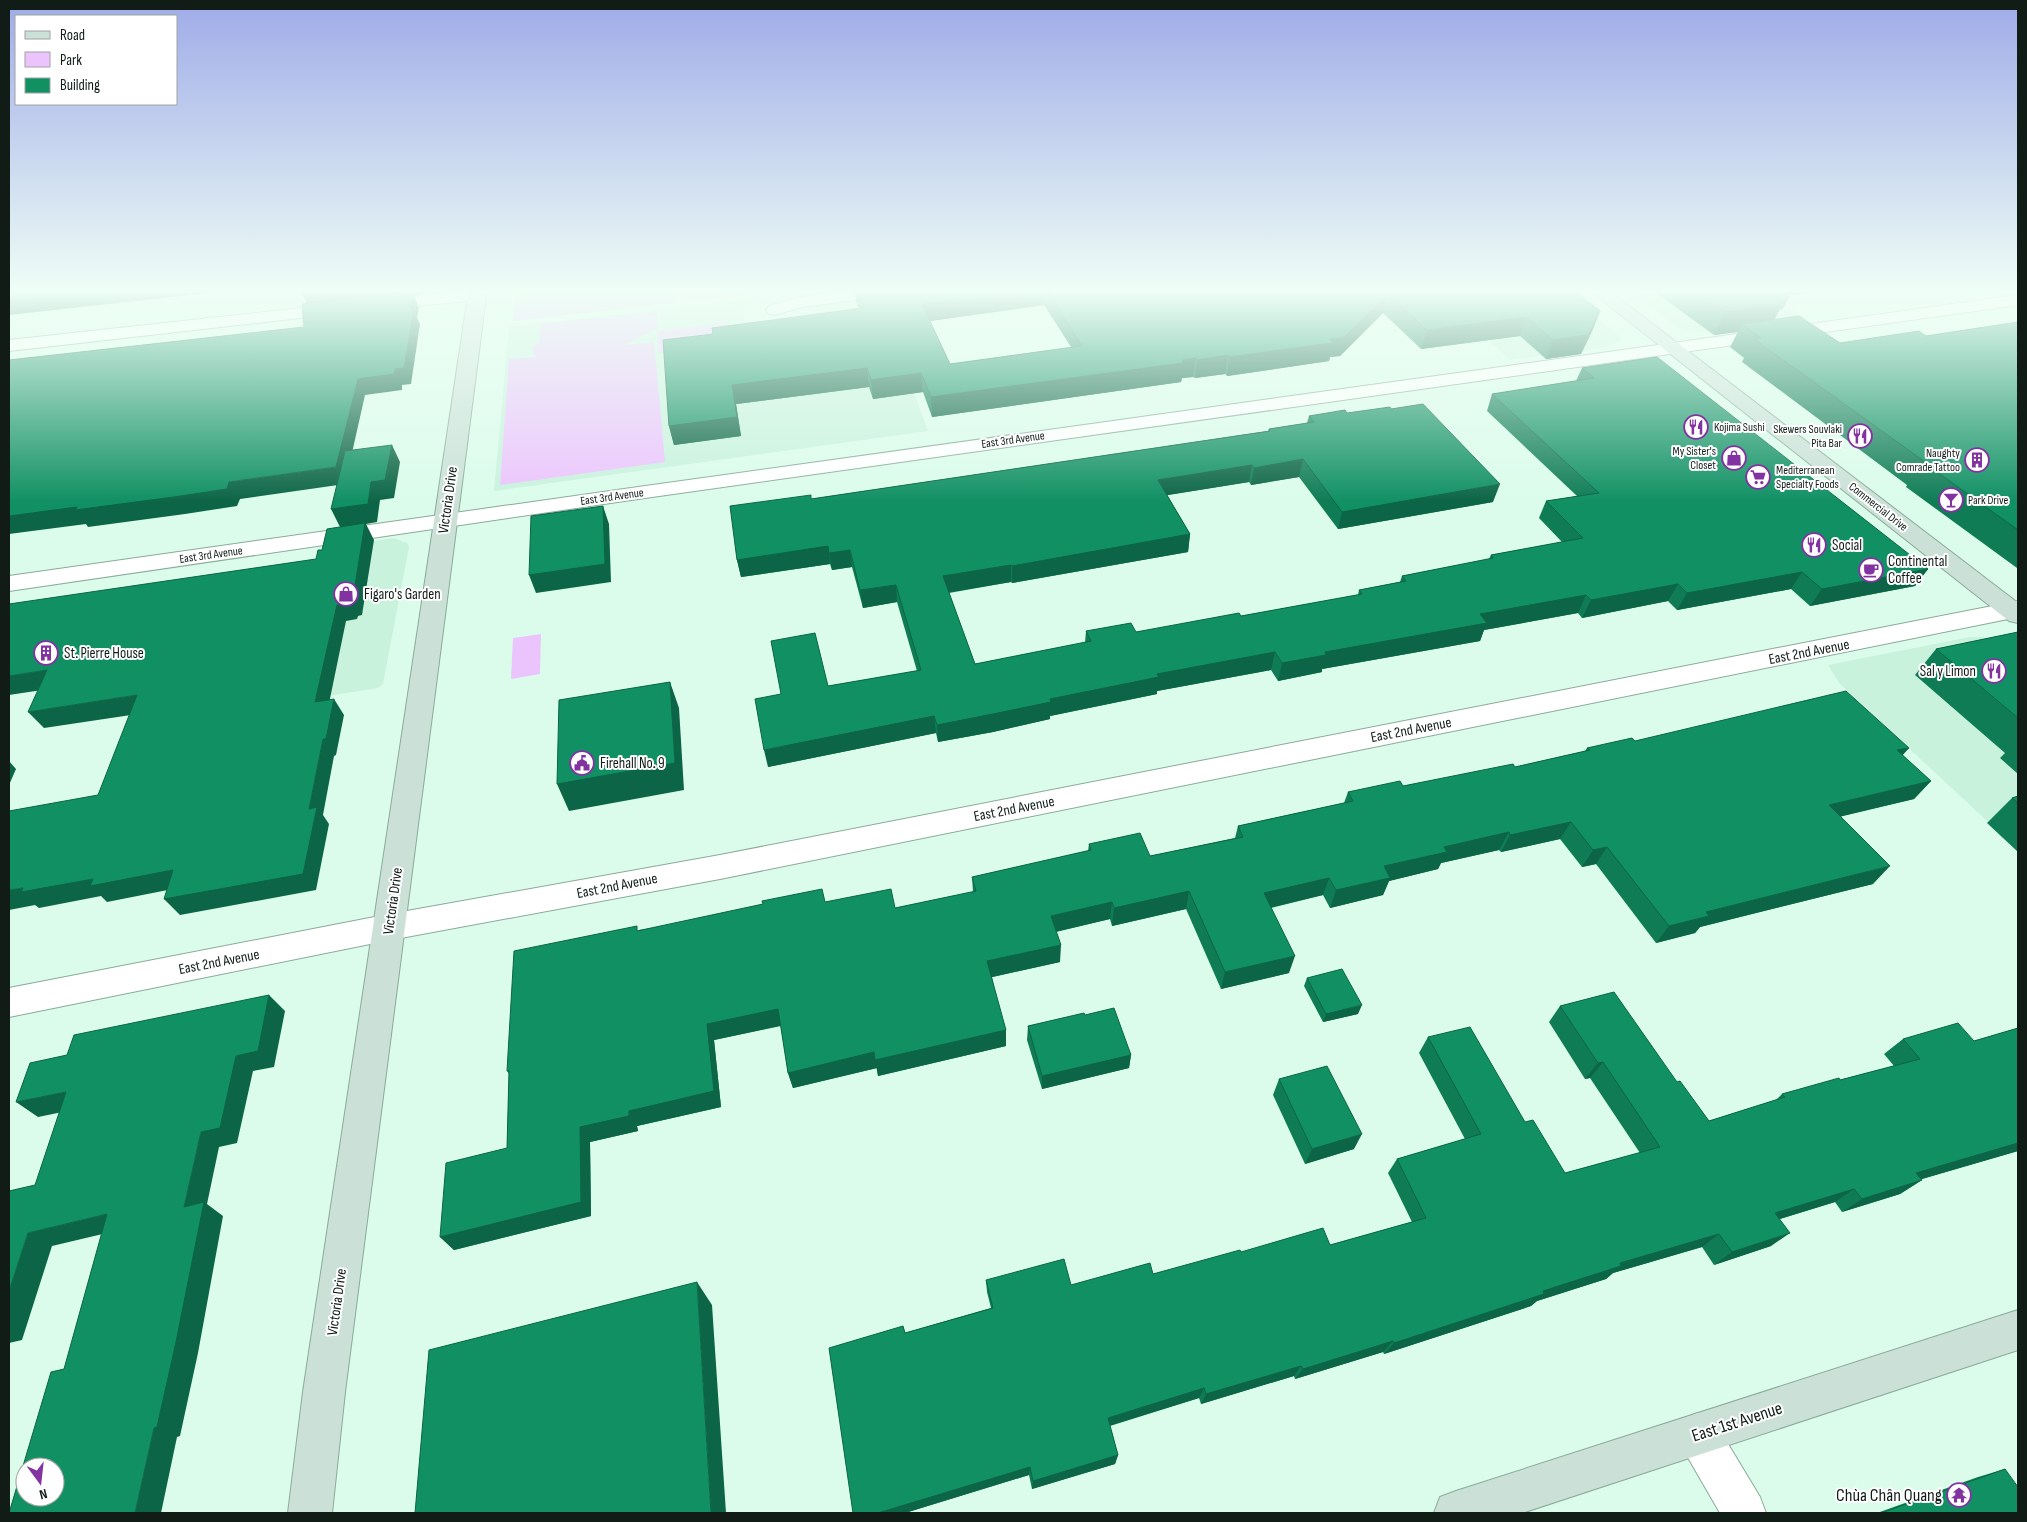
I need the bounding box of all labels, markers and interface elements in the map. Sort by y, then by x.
legend [15,15,178,105]
text: Road [60,26,85,45]
text: Park [60,51,82,70]
text: Building [60,76,100,95]
restaurant icon: Kojima Sushi [1683,414,1709,440]
place label: Kojima Sushi [1714,420,1765,435]
place label: Skewers Souvlaki Pita Bar [1773,422,1843,451]
restaurant icon: Skewers Souvlaki Pita Bar [1847,423,1873,449]
street label: East 3rd Avenue [980,428,1046,452]
place label: My Sister's Closet [1673,444,1716,473]
shop icon: My Sister's Closet [1721,445,1747,471]
place label: Naughty Comrade Tattoo [1896,446,1960,475]
building icon: Naughty Comrade Tattoo [1964,447,1990,473]
place label: Mediterranean Specialty Foods [1776,463,1839,492]
supermarket icon: Mediterranean Specialty Foods [1745,464,1771,490]
street label: Victoria Drive [434,465,462,535]
street label: Commercial Drive [1845,479,1911,535]
street label: East 3rd Avenue [579,485,645,509]
bar icon: Park Drive [1938,487,1964,513]
place label: Park Drive [1968,493,2009,508]
restaurant icon: Social [1801,532,1827,558]
place label: Social [1832,536,1862,555]
street label: East 3rd Avenue [178,543,244,567]
place label: Continental Coffee [1888,552,1947,588]
cafe icon: Continental Coffee [1858,557,1884,583]
shop icon: Figaro's Garden [333,581,359,607]
place label: Figaro's Garden [364,585,441,604]
street label: East 2nd Avenue [1767,635,1851,669]
building icon: St. Pierre House [33,640,59,666]
place label: St. Pierre House [64,644,144,663]
restaurant icon: Sal y Limon [1981,658,2007,684]
place label: Sal y Limon [1920,662,1976,681]
street label: East 2nd Avenue [1369,713,1453,747]
public building icon: Firehall No. 9 [569,750,595,776]
place label: Firehall No. 9 [600,754,665,773]
street label: East 2nd Avenue [972,792,1056,826]
street label: Victoria Drive [379,866,407,936]
street label: East 2nd Avenue [575,869,659,903]
street label: East 2nd Avenue [177,945,261,979]
street label: Victoria Drive [323,1267,351,1337]
street label: East 1st Avenue [1689,1397,1785,1447]
north arrow [15,1457,65,1507]
temple icon: Chùa Chân Quang [1946,1482,1972,1508]
text: N [37,1485,49,1503]
place label: Chùa Chân Quang [1836,1485,1942,1506]

